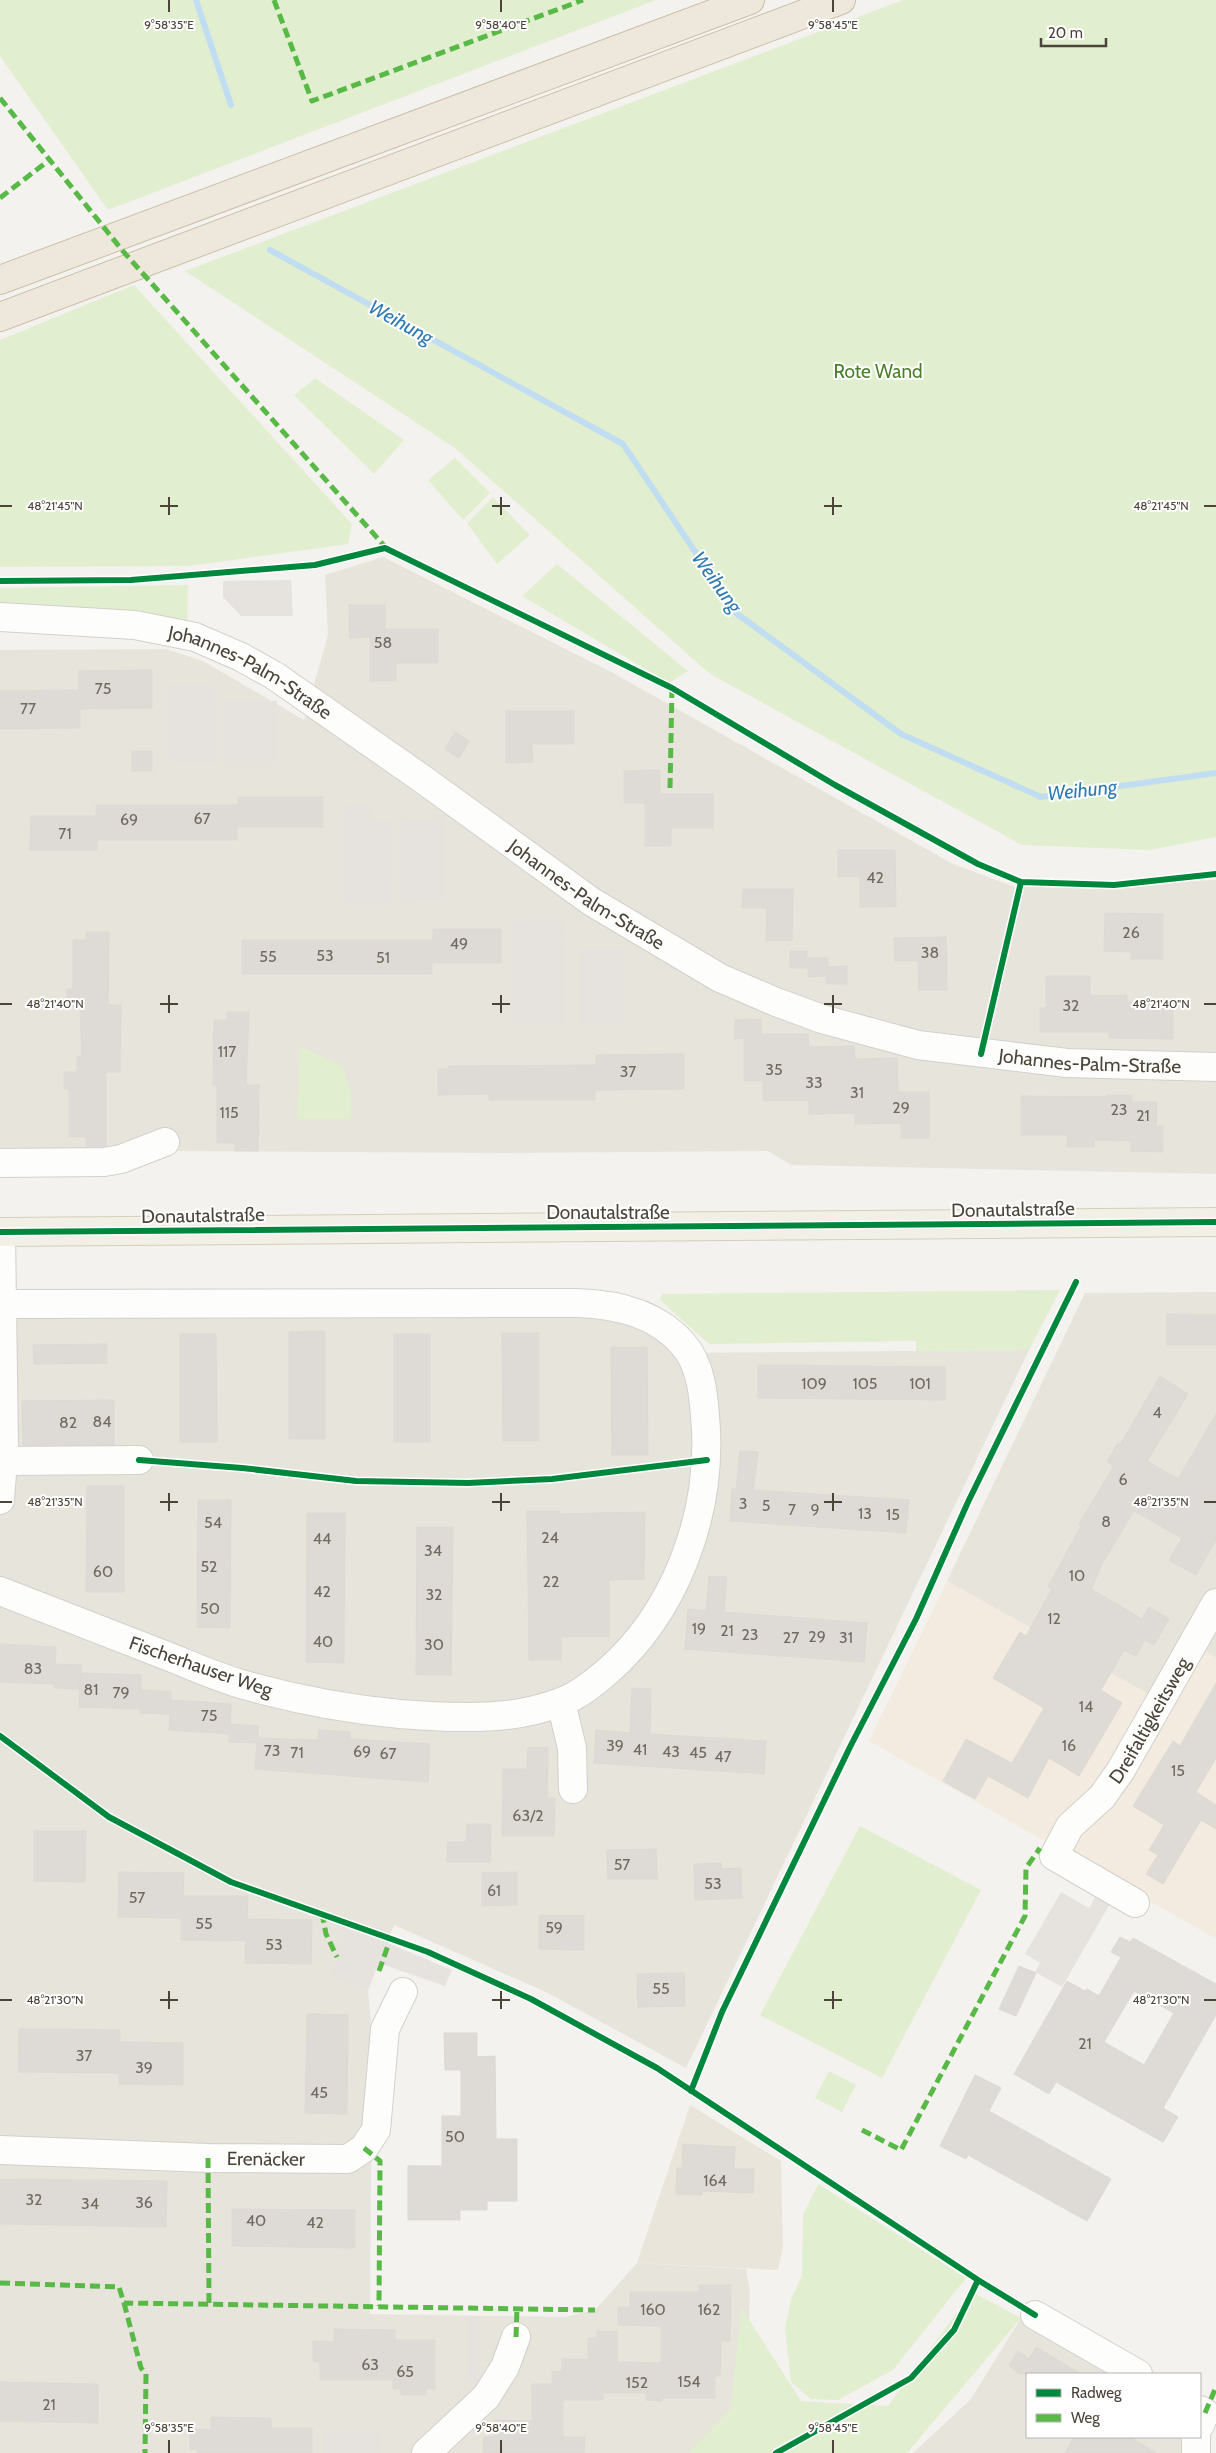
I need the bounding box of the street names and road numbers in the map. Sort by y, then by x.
street label: Johannes-Palm-Straße [165,621,336,724]
street label: Johannes-Palm-Straße [503,834,669,955]
street label: Johannes-Palm-Straße [996,1044,1182,1078]
street label: Donautalstraße [951,1197,1075,1222]
street label: Donautalstraße [546,1201,670,1224]
street label: Donautalstraße [141,1203,265,1228]
street label: Fischerhauser Weg [126,1631,276,1702]
street label: Dreifaltigkeitsweg [1104,1653,1195,1788]
street label: Erenäcker [227,2147,305,2171]

